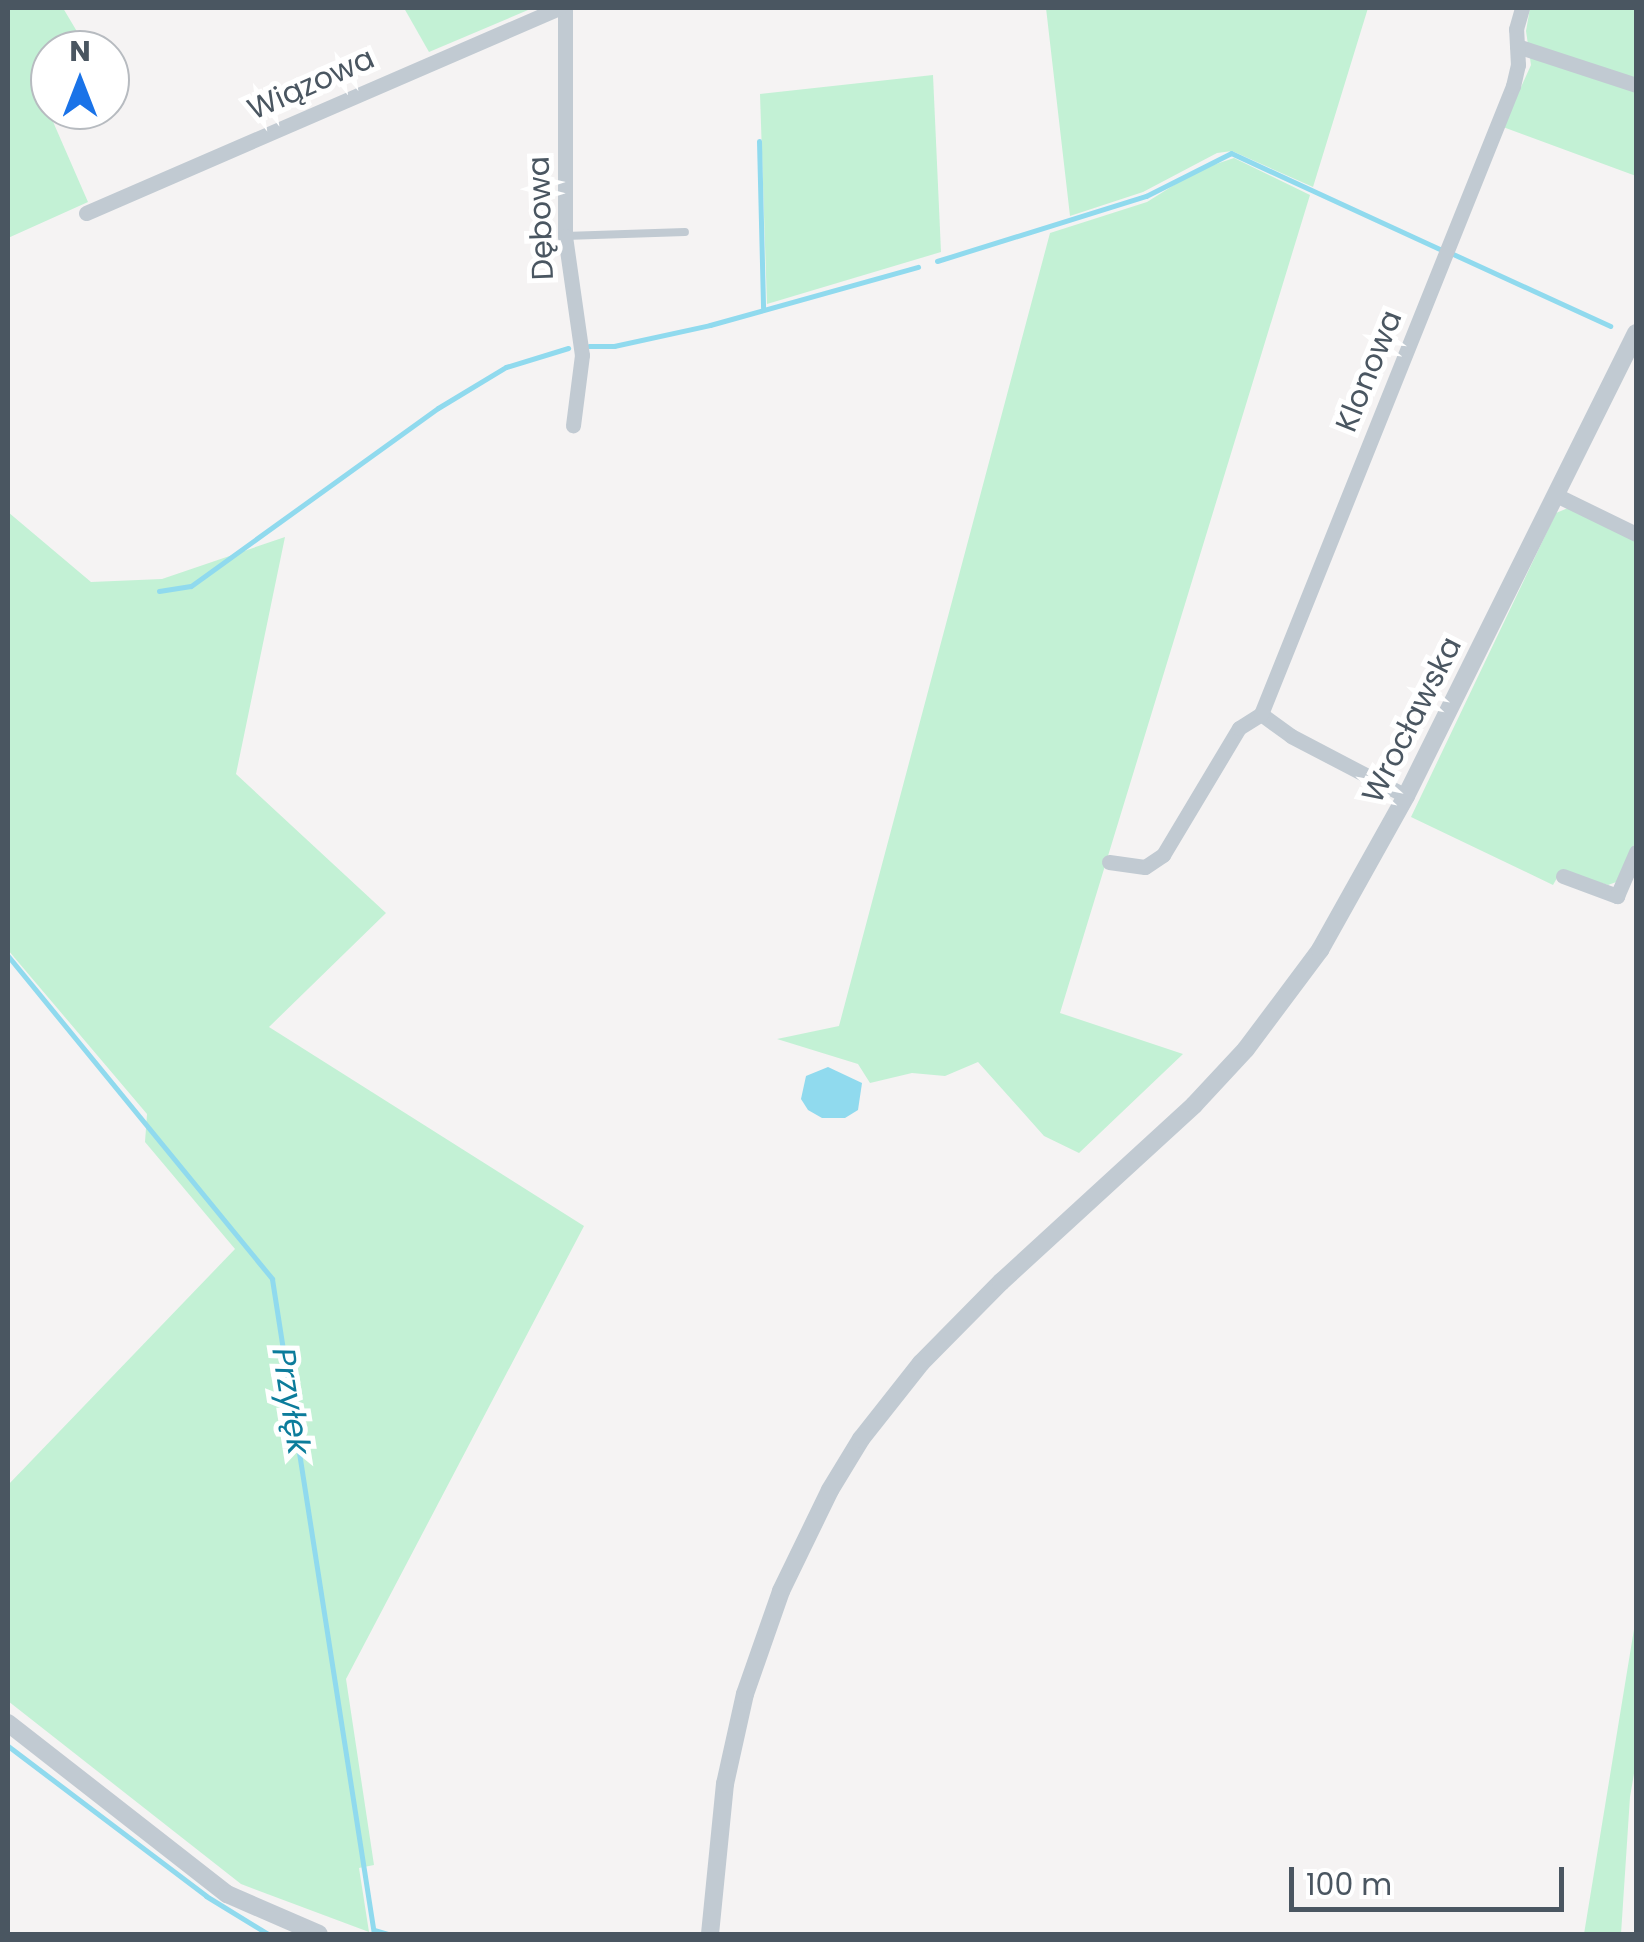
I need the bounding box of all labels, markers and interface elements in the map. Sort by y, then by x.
north arrow [30,30,130,130]
text: N [69,32,91,71]
street label: Wiązowa [242,40,380,128]
street label: Dębowa [521,155,561,281]
street label: Klonowa [1328,305,1410,437]
street label: Wrocławska [1355,631,1469,809]
water label: Przyłęk [264,1345,318,1457]
scale bar [1294,1847,1569,1909]
text: 100 m [1306,1863,1392,1906]

